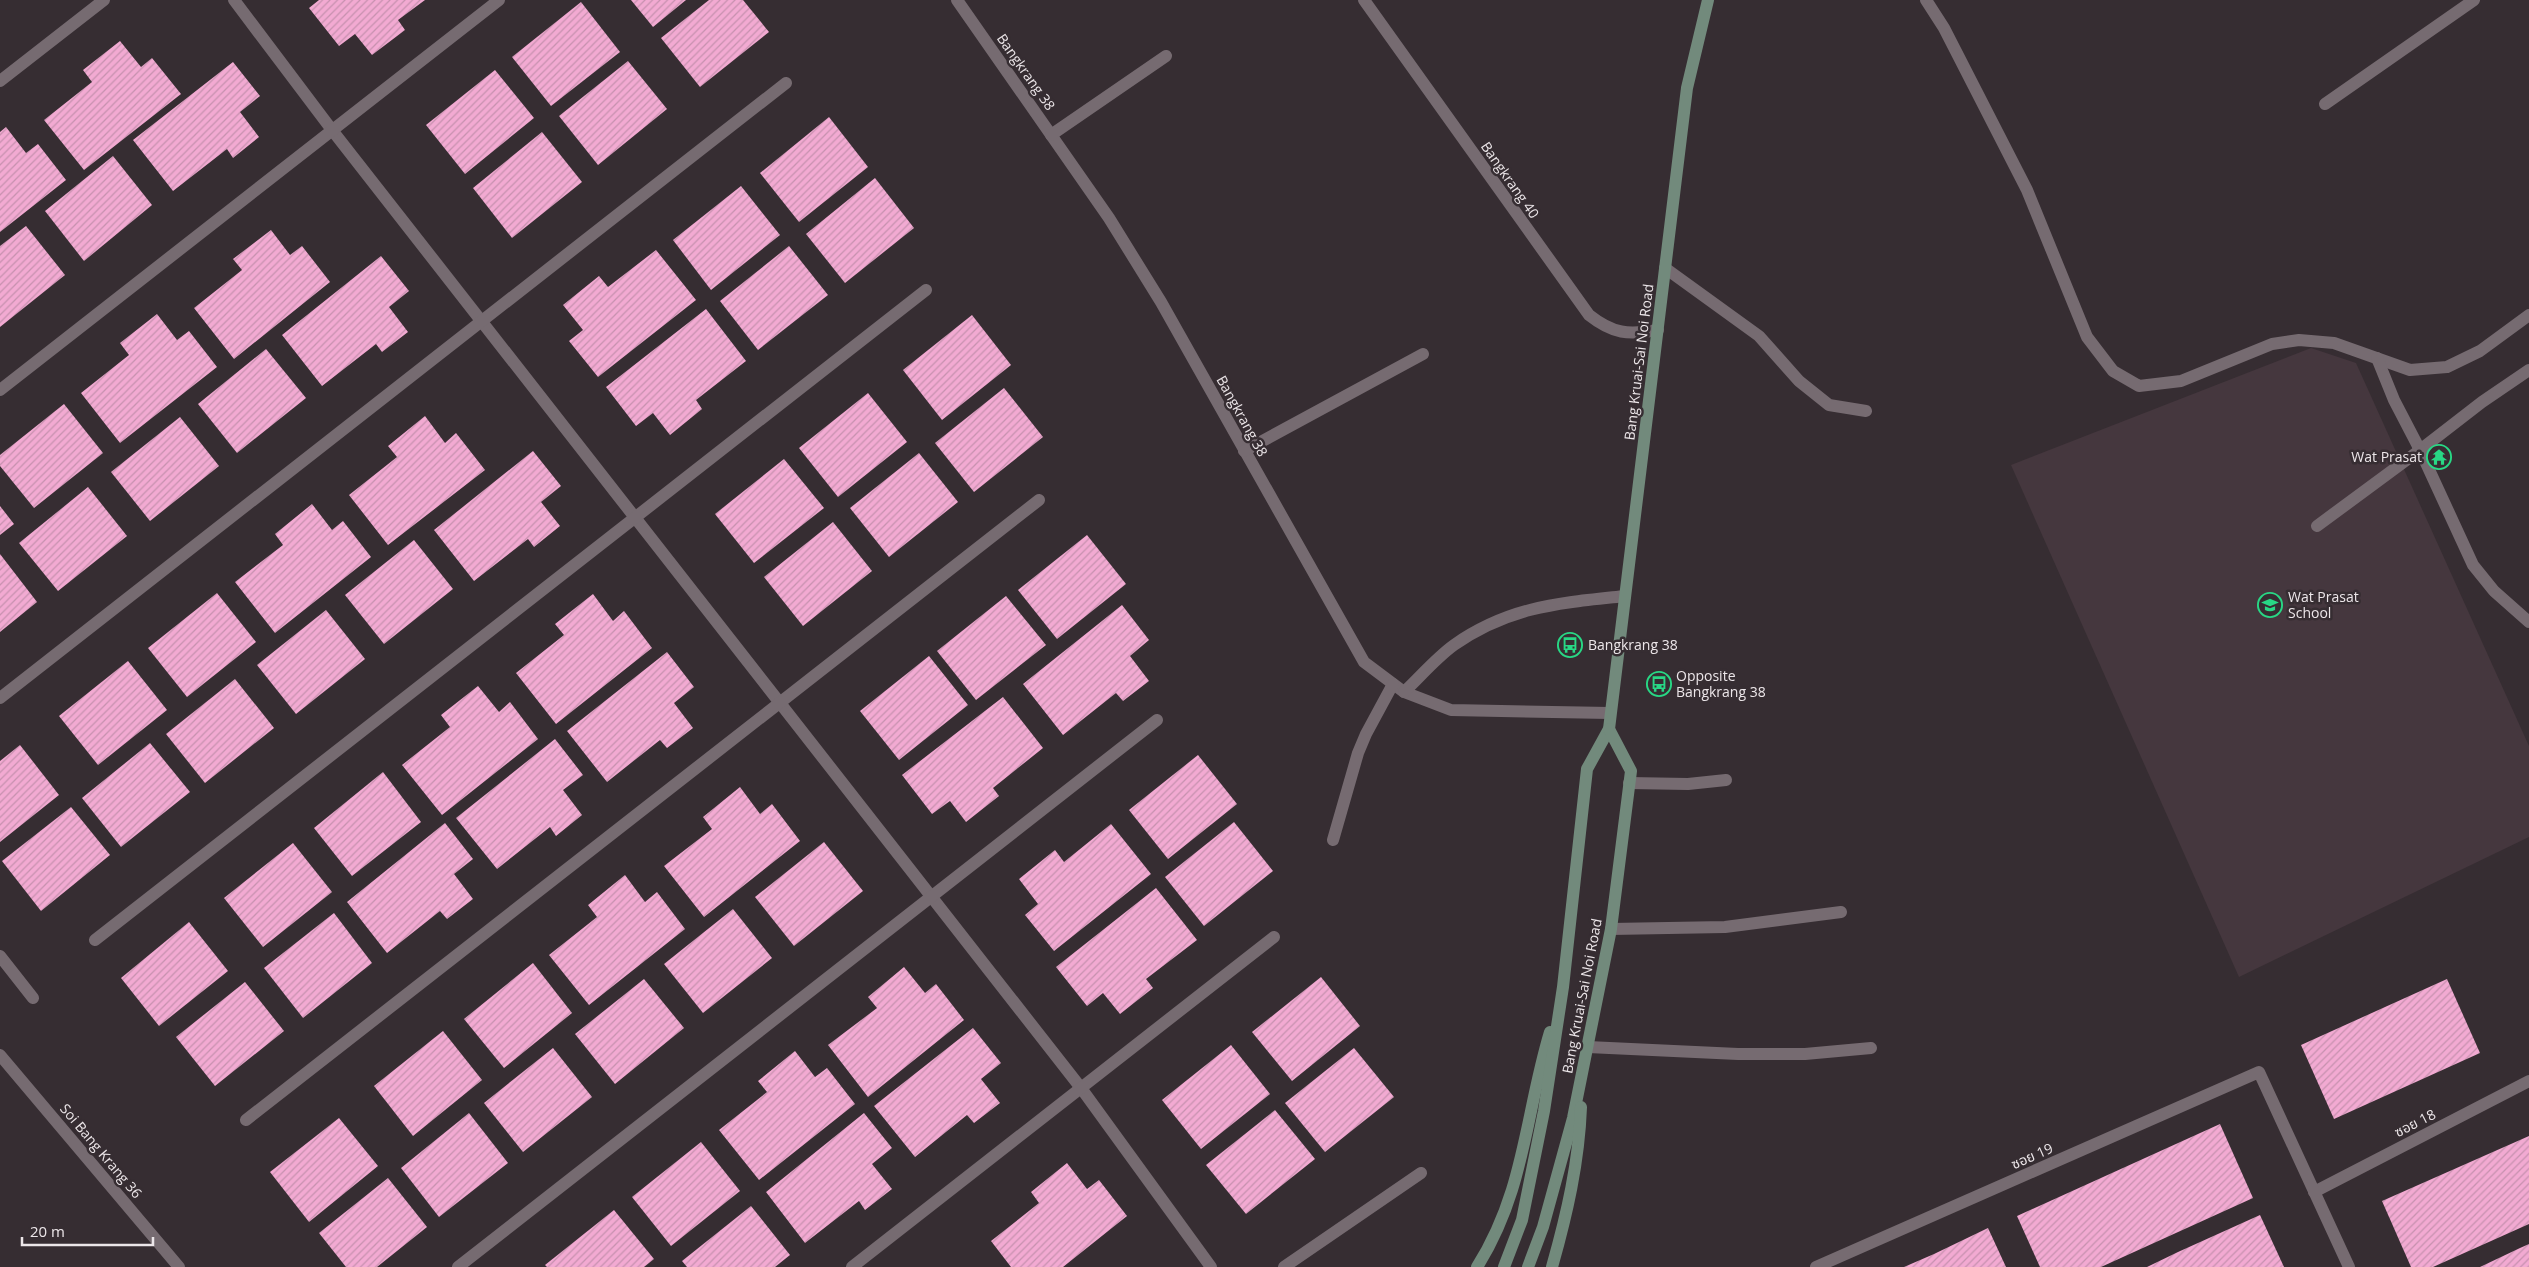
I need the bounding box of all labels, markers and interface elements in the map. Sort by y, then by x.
street label: Bangkrang 38 [993,30,1060,114]
street label: Bangkrang 40 [1477,138,1544,222]
street label: Bang Kruai-Sai Noi Road [1619,283,1658,441]
street label: Bangkrang 38 [1212,372,1272,460]
temple icon: Wat Prasat [2426,444,2452,470]
place label: Wat Prasat [2351,447,2422,466]
place label: Wat Prasat School [2288,587,2359,622]
school or university icon: Wat Prasat School [2257,592,2283,618]
bus stop icon: Bangkrang 38 [1557,632,1583,658]
place label: Bangkrang 38 [1588,635,1678,654]
place label: Opposite Bangkrang 38 [1676,666,1766,701]
bus stop icon: Opposite Bangkrang 38 [1646,671,1672,697]
street label: Bang Kruai-Sai Noi Road [1557,917,1606,1075]
street label: Soi Bang Krang 36 [56,1099,147,1202]
street label: ซอย 18 [2391,1104,2439,1141]
street label: ซอย 19 [2008,1138,2056,1173]
scale bar [22,1214,154,1246]
text: 20 m [30,1221,65,1241]

